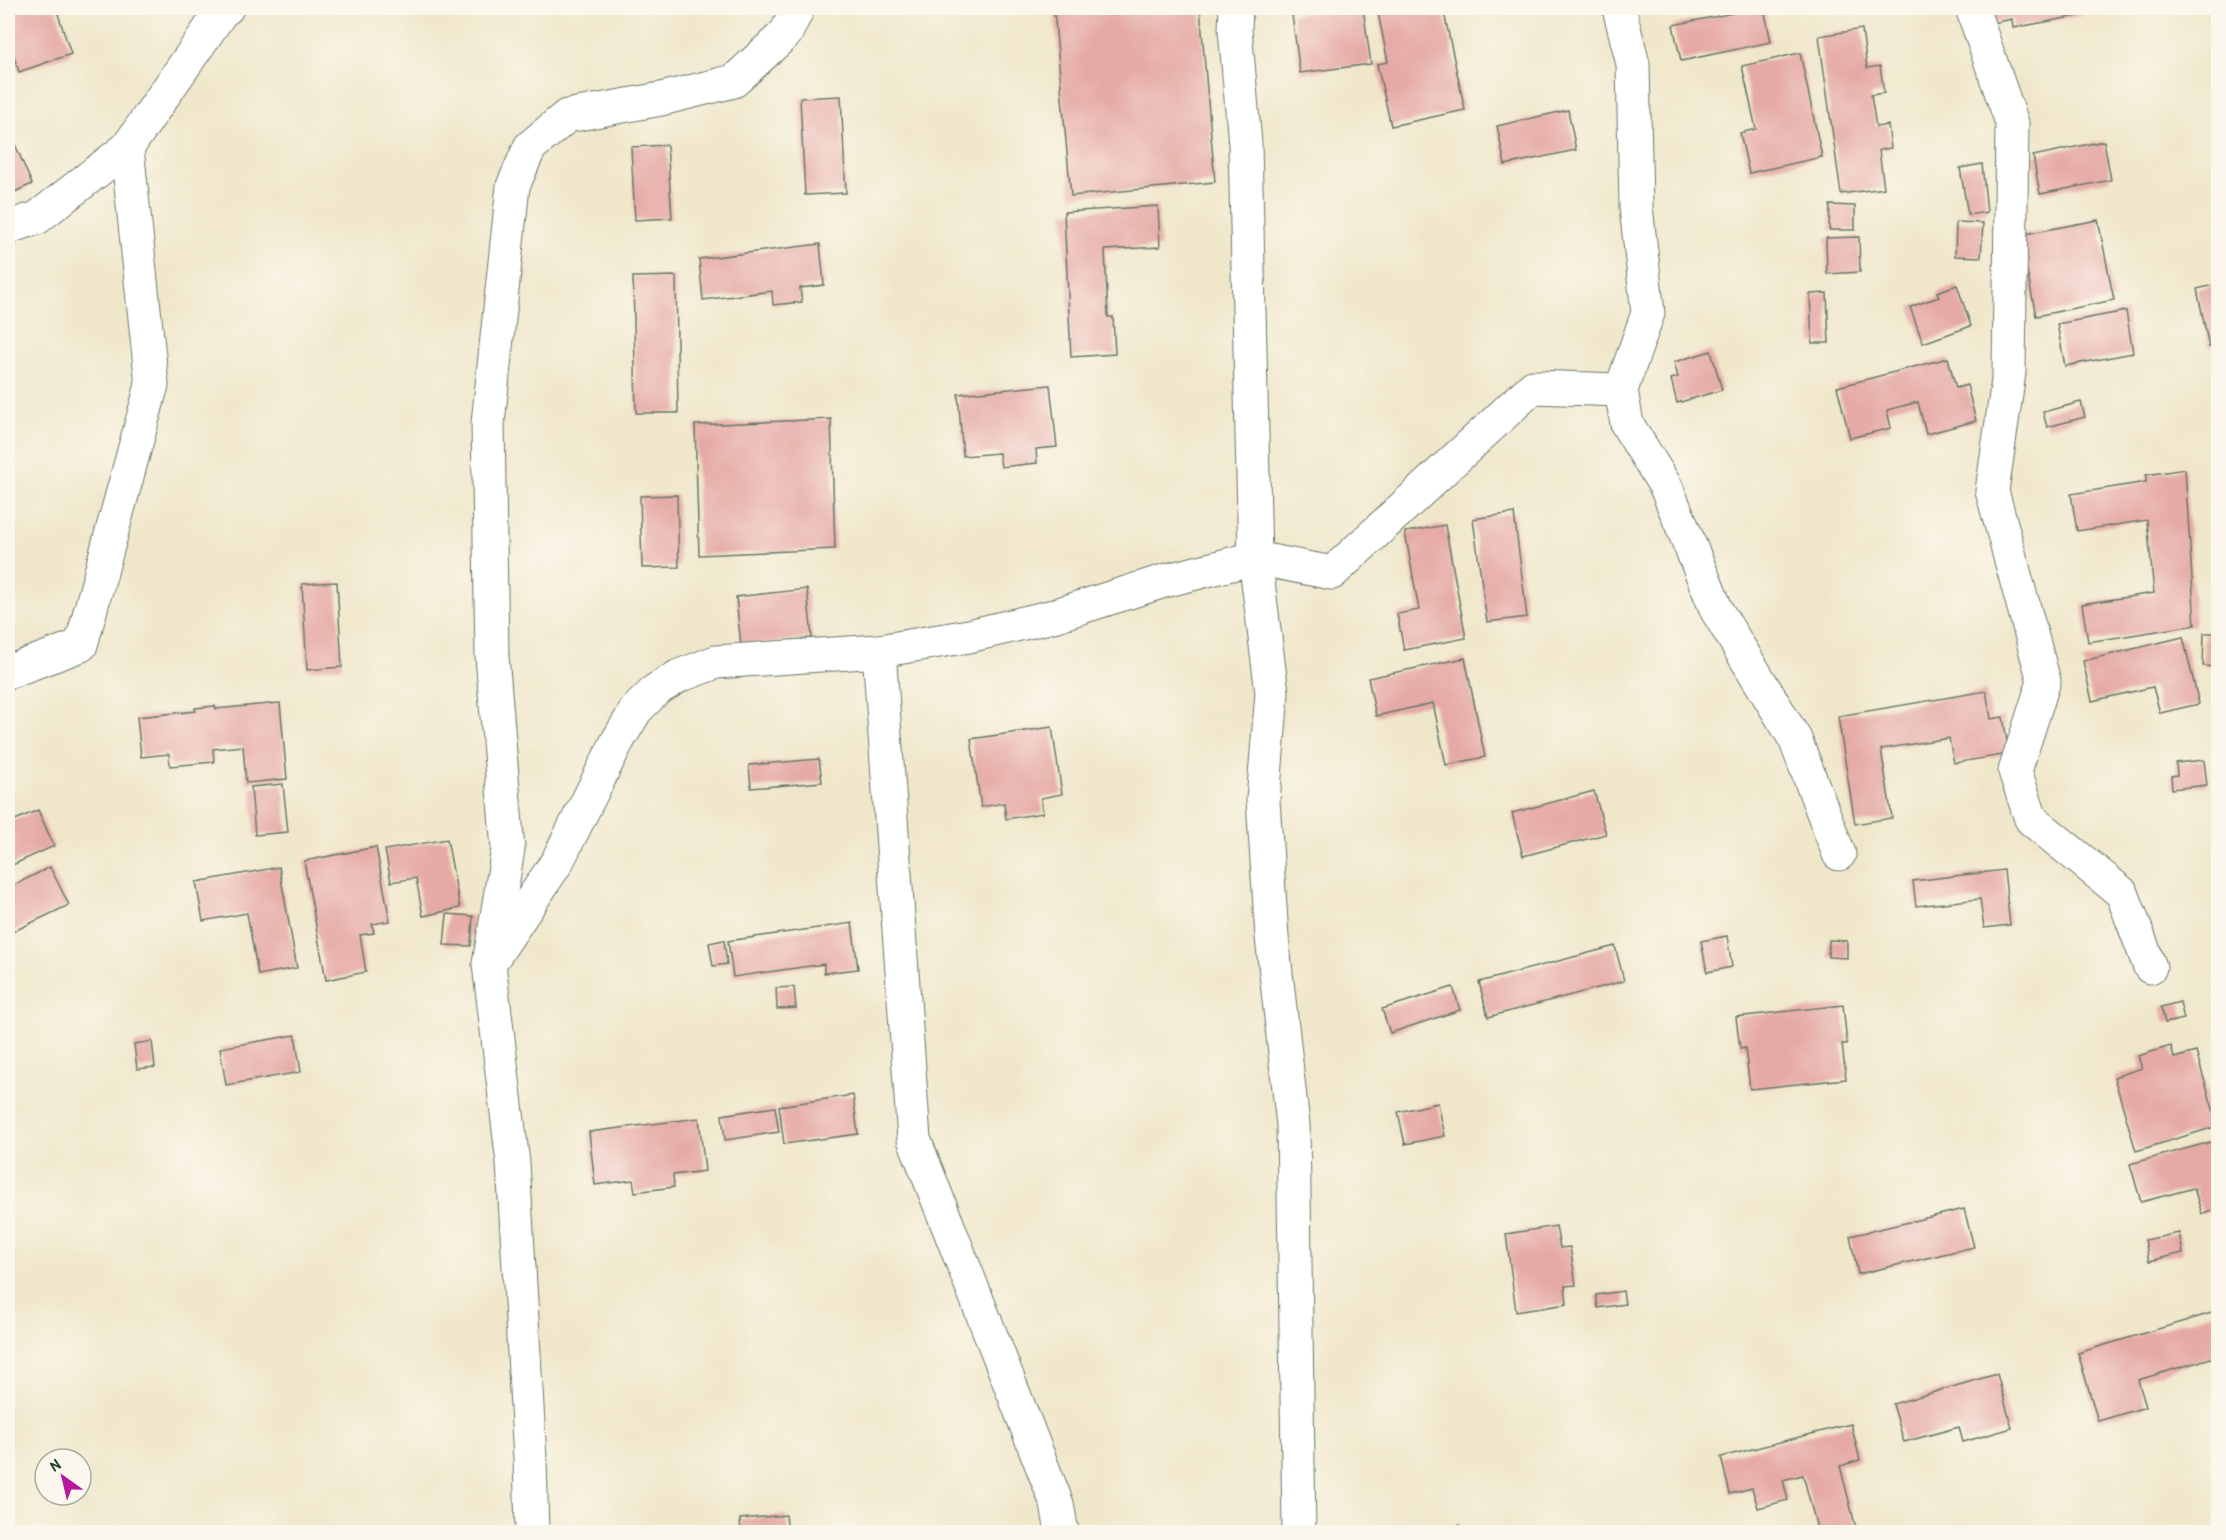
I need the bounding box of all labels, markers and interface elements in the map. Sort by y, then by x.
north arrow [33,1447,93,1507]
text: N [45,1453,65,1476]

